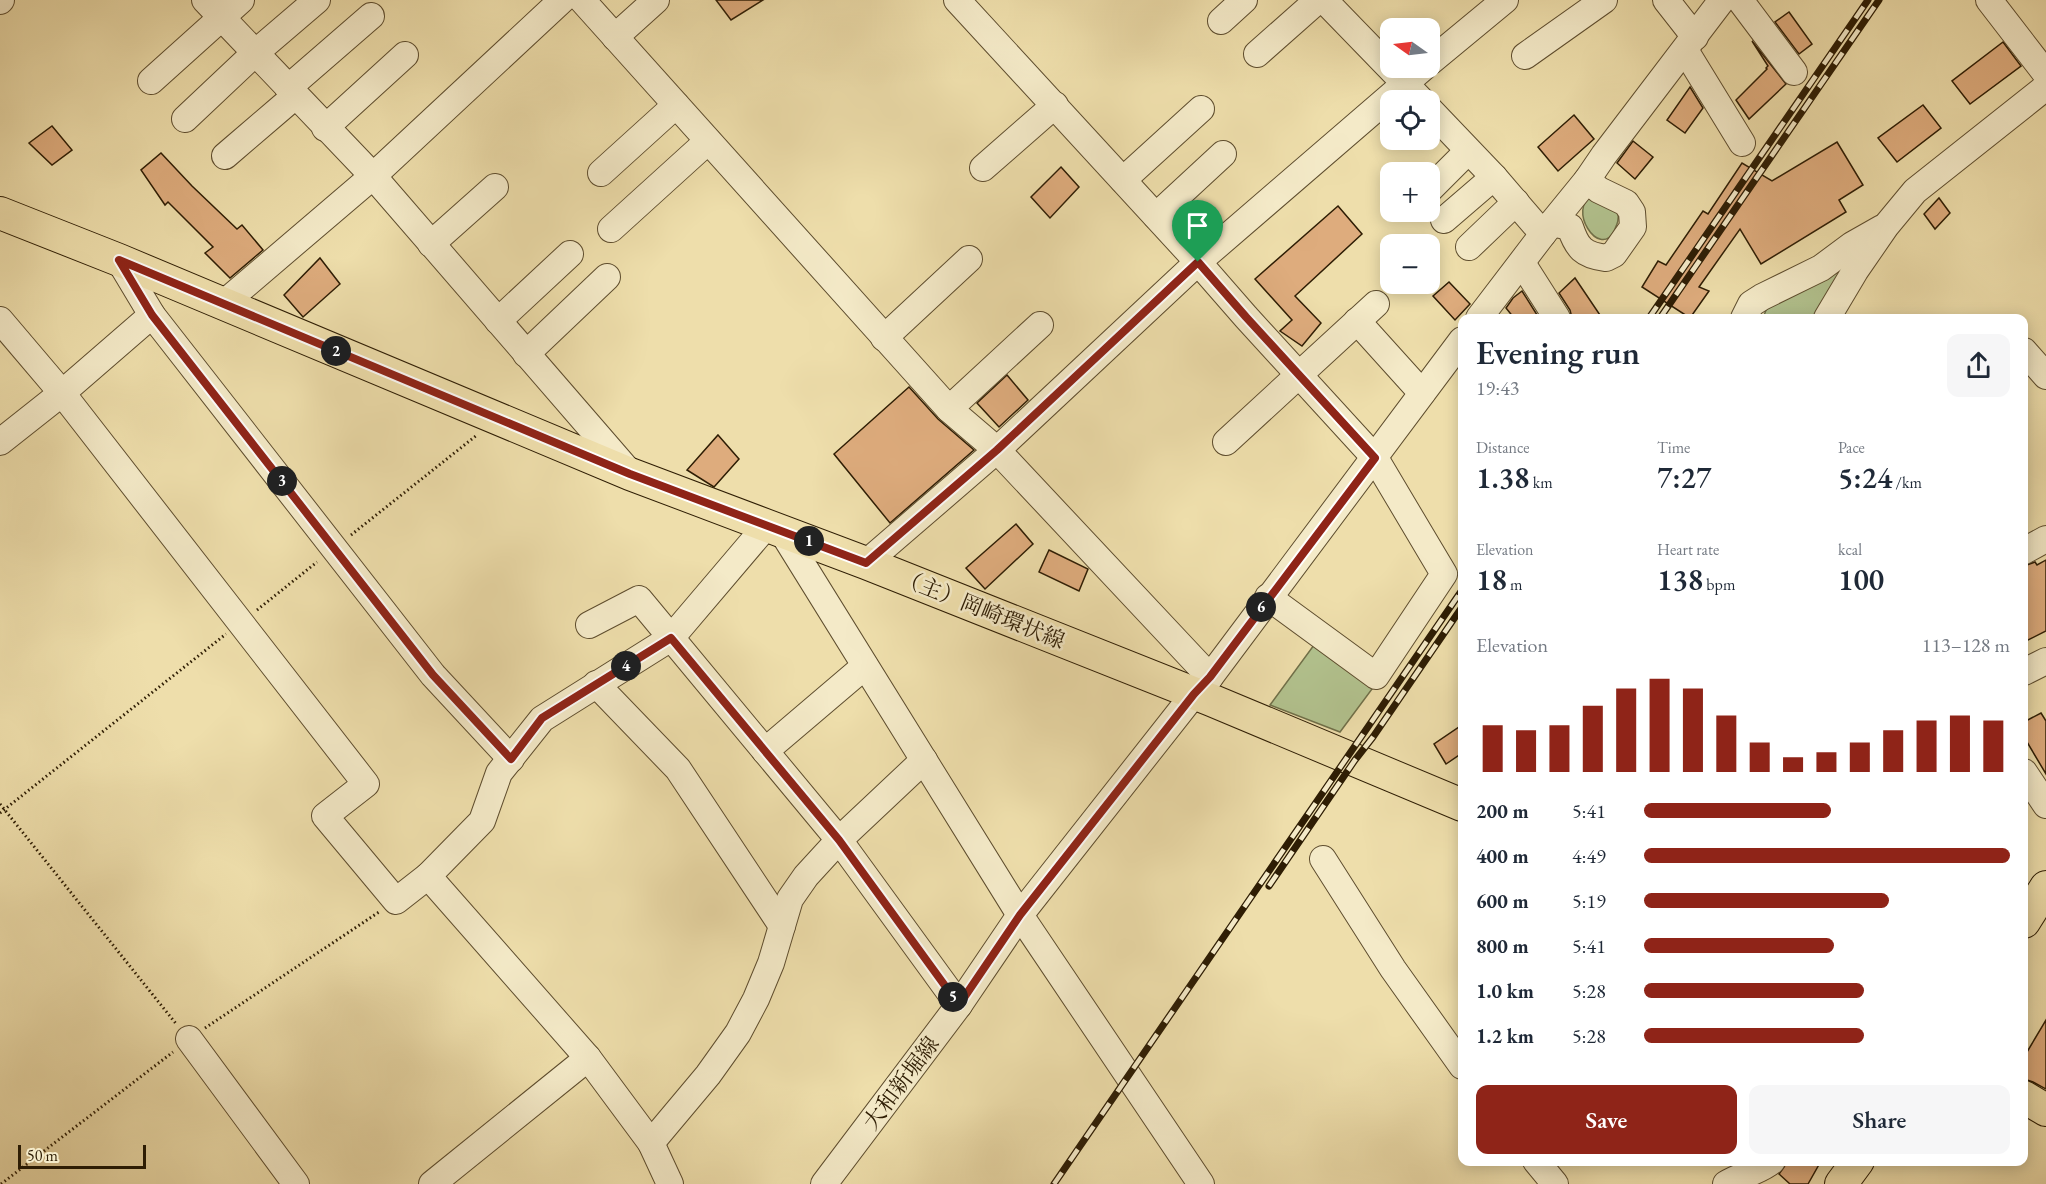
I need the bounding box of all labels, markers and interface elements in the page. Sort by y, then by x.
north arrow [1380,18,1440,78]
map controls [1380,18,1440,294]
button: locate [1380,90,1440,150]
button: + [1380,162,1440,222]
pin [1172,200,1223,262]
icon: arrive [1181,209,1214,242]
button: − [1380,234,1440,294]
text: Evening run [1476,331,1640,374]
button: share [1947,334,2010,397]
pin: 2 [321,336,351,366]
text: 2 [332,340,340,361]
text: 19:43 [1476,375,1519,401]
text: Distance [1476,437,1529,458]
text: Time [1657,437,1690,458]
text: Pace [1838,437,1865,458]
text: 1.38 [1476,458,1529,497]
text: 7:27 [1657,458,1711,497]
text: 5:24 [1838,458,1892,497]
pin: 3 [267,466,297,496]
text: 3 [278,470,286,491]
text: km [1529,472,1553,493]
text: /km [1892,472,1922,493]
pin: 1 [794,526,824,556]
text: 1 [805,530,813,551]
text: Elevation [1476,539,1534,560]
text: Heart rate [1657,539,1719,560]
text: kcal [1838,539,1862,560]
text: 18 [1476,560,1507,599]
text: 138 [1657,560,1703,599]
text: 100 [1838,560,1884,599]
street label: （主）岡崎環状線 [895,563,1069,655]
text: m [1507,574,1522,595]
text: bpm [1703,574,1735,595]
pin: 6 [1246,592,1276,622]
text: 6 [1257,596,1265,617]
text: Elevation [1476,632,1548,658]
text: 113–128 m [1922,632,2010,658]
pin: 4 [611,651,641,681]
text: 4 [622,655,630,676]
text: 200 m [1476,798,1529,824]
text: 5:41 [1572,798,1606,824]
text: 400 m [1476,843,1529,869]
text: 4:49 [1572,843,1606,869]
text: 600 m [1476,888,1529,914]
text: 5:19 [1572,888,1606,914]
text: 800 m [1476,933,1529,959]
text: 5:41 [1572,933,1606,959]
text: 1.0 km [1476,978,1534,1004]
text: 5:28 [1572,978,1606,1004]
pin: 5 [938,982,968,1012]
text: 5 [949,986,957,1007]
text: 1.2 km [1476,1023,1534,1049]
text: 5:28 [1572,1023,1606,1049]
street label: 大和新堀線 [856,1030,946,1136]
button: Save [1476,1085,1737,1154]
button: Share [1749,1085,2010,1154]
scale bar [18,1142,146,1170]
text: 50 m [27,1145,58,1166]

